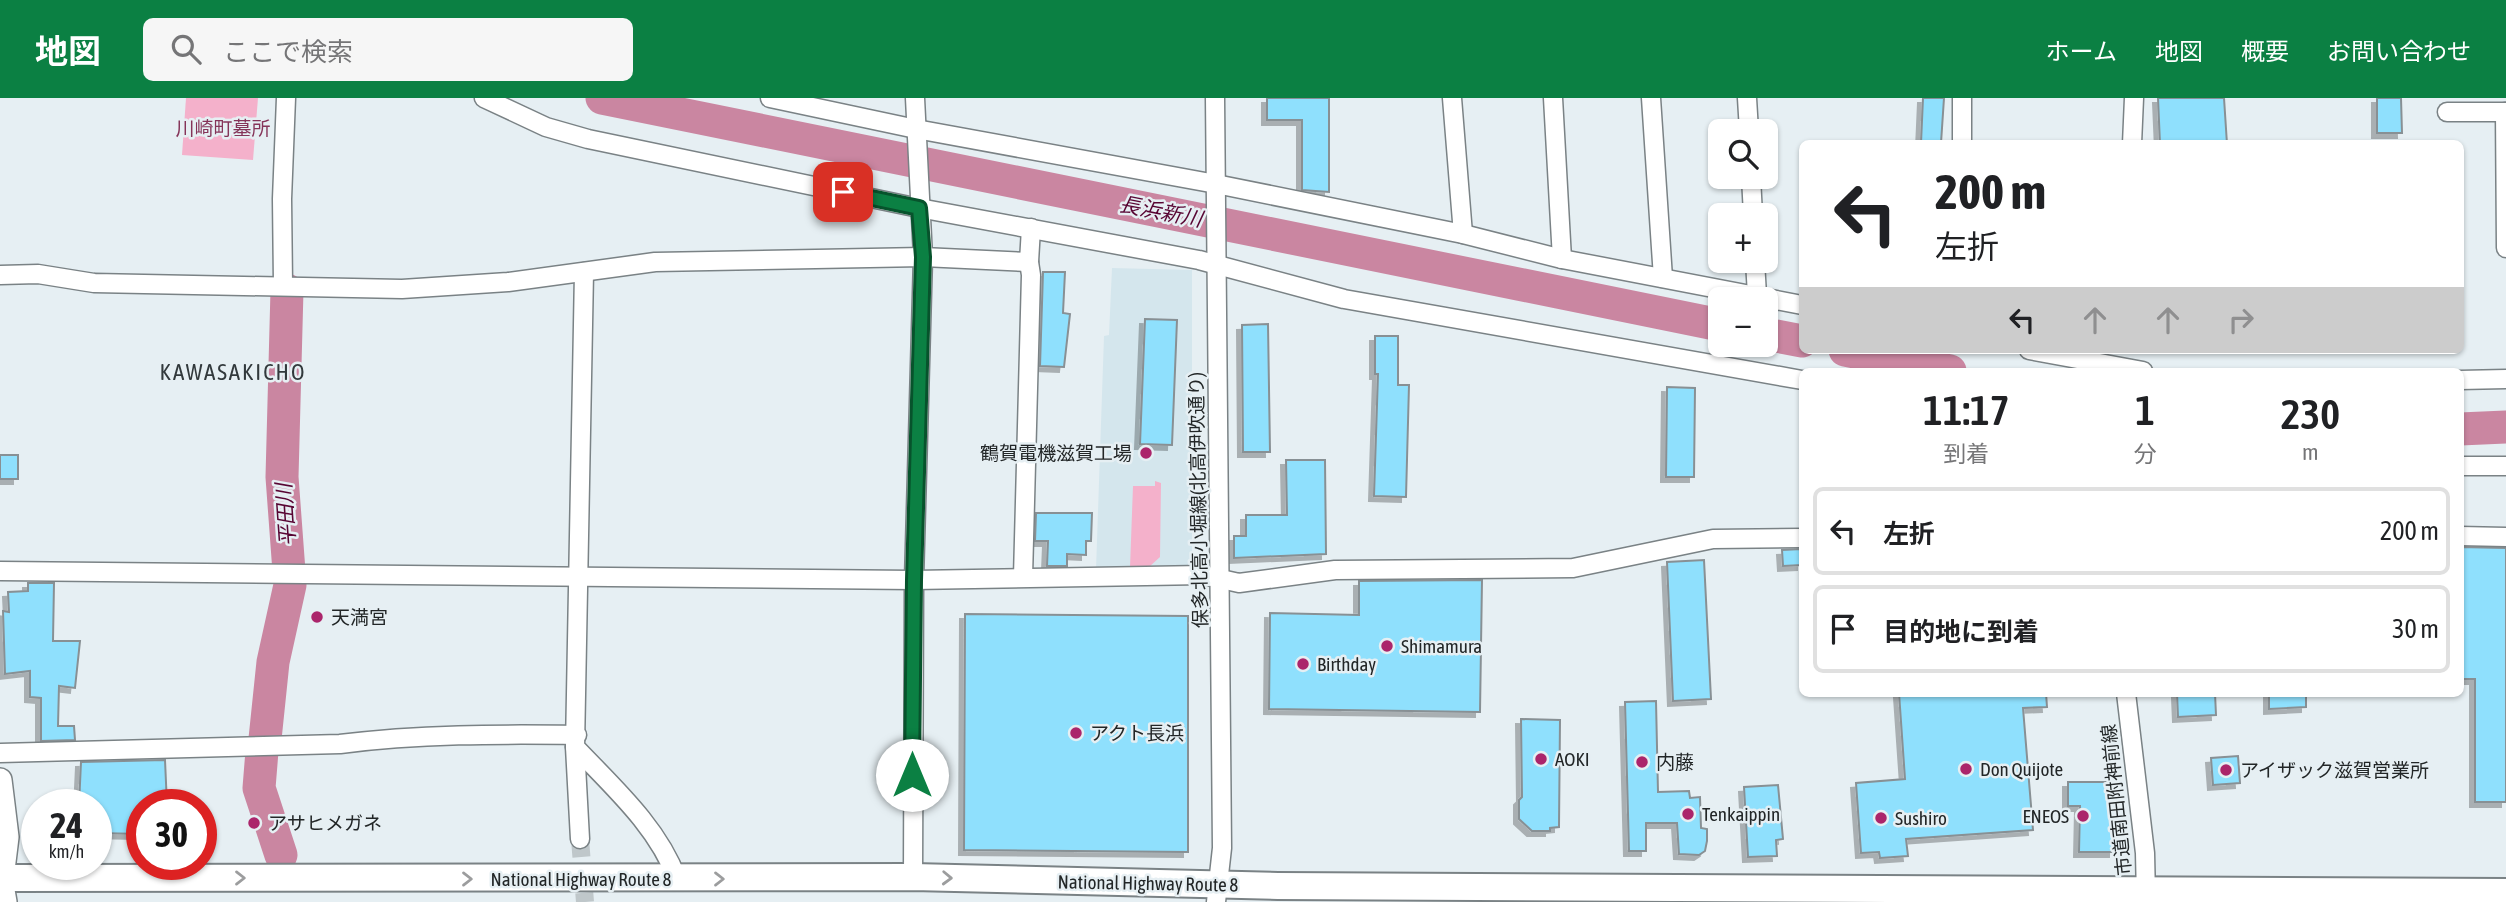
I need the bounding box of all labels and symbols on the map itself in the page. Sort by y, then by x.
park label: 川崎町墓所 [175,117,271,139]
pin [813,162,873,222]
water label: 長浜新川 [1117,191,1206,231]
district label: KAWASAKICHO [160,359,306,385]
street label: 保多北高小堀線(北高伊吹通り) [1185,372,1211,628]
place label: 鶴賀電機滋賀工場 [980,442,1132,464]
marker: 鶴賀電機滋賀工場 [1138,445,1154,461]
water label: 平田川 [271,481,299,547]
place label: 天満宮 [331,606,388,628]
marker: 天満宮 [309,609,325,625]
place label: Shimamura [1401,635,1482,657]
marker: Shimamura [1379,638,1395,654]
place label: Birthday [1317,653,1376,675]
marker: Birthday [1295,656,1311,672]
place label: アクト長浜 [1090,722,1184,744]
street label: 市道南田附神前線 [2097,723,2135,877]
marker: アクト長浜 [1068,725,1084,741]
position arrow [875,738,949,812]
place label: AOKI [1555,748,1590,770]
marker: AOKI [1533,751,1549,767]
place label: 内藤 [1656,751,1694,773]
marker: 内藤 [1634,754,1650,770]
place label: Don Quijote [1980,758,2063,780]
place label: アイザック滋賀営業所 [2240,759,2429,781]
marker: Don Quijote [1958,761,1974,777]
marker: アイザック滋賀営業所 [2218,762,2234,778]
speed limit sign: 30 [126,789,217,880]
place label: Tenkaippin [1702,803,1780,825]
place label: ENEOS [2023,805,2069,827]
marker: Tenkaippin [1680,806,1696,822]
place label: Sushiro [1895,807,1947,829]
marker: ENEOS [2075,808,2091,824]
marker: Sushiro [1873,810,1889,826]
place label: アサヒメガネ [268,812,382,834]
marker: アサヒメガネ [246,815,262,831]
street label: National Highway Route 8 [491,868,671,890]
one-way arrow [235,870,245,886]
one-way arrow [942,870,952,886]
street label: National Highway Route 8 [1057,870,1239,896]
one-way arrow [462,871,473,887]
one-way arrow [714,871,725,887]

